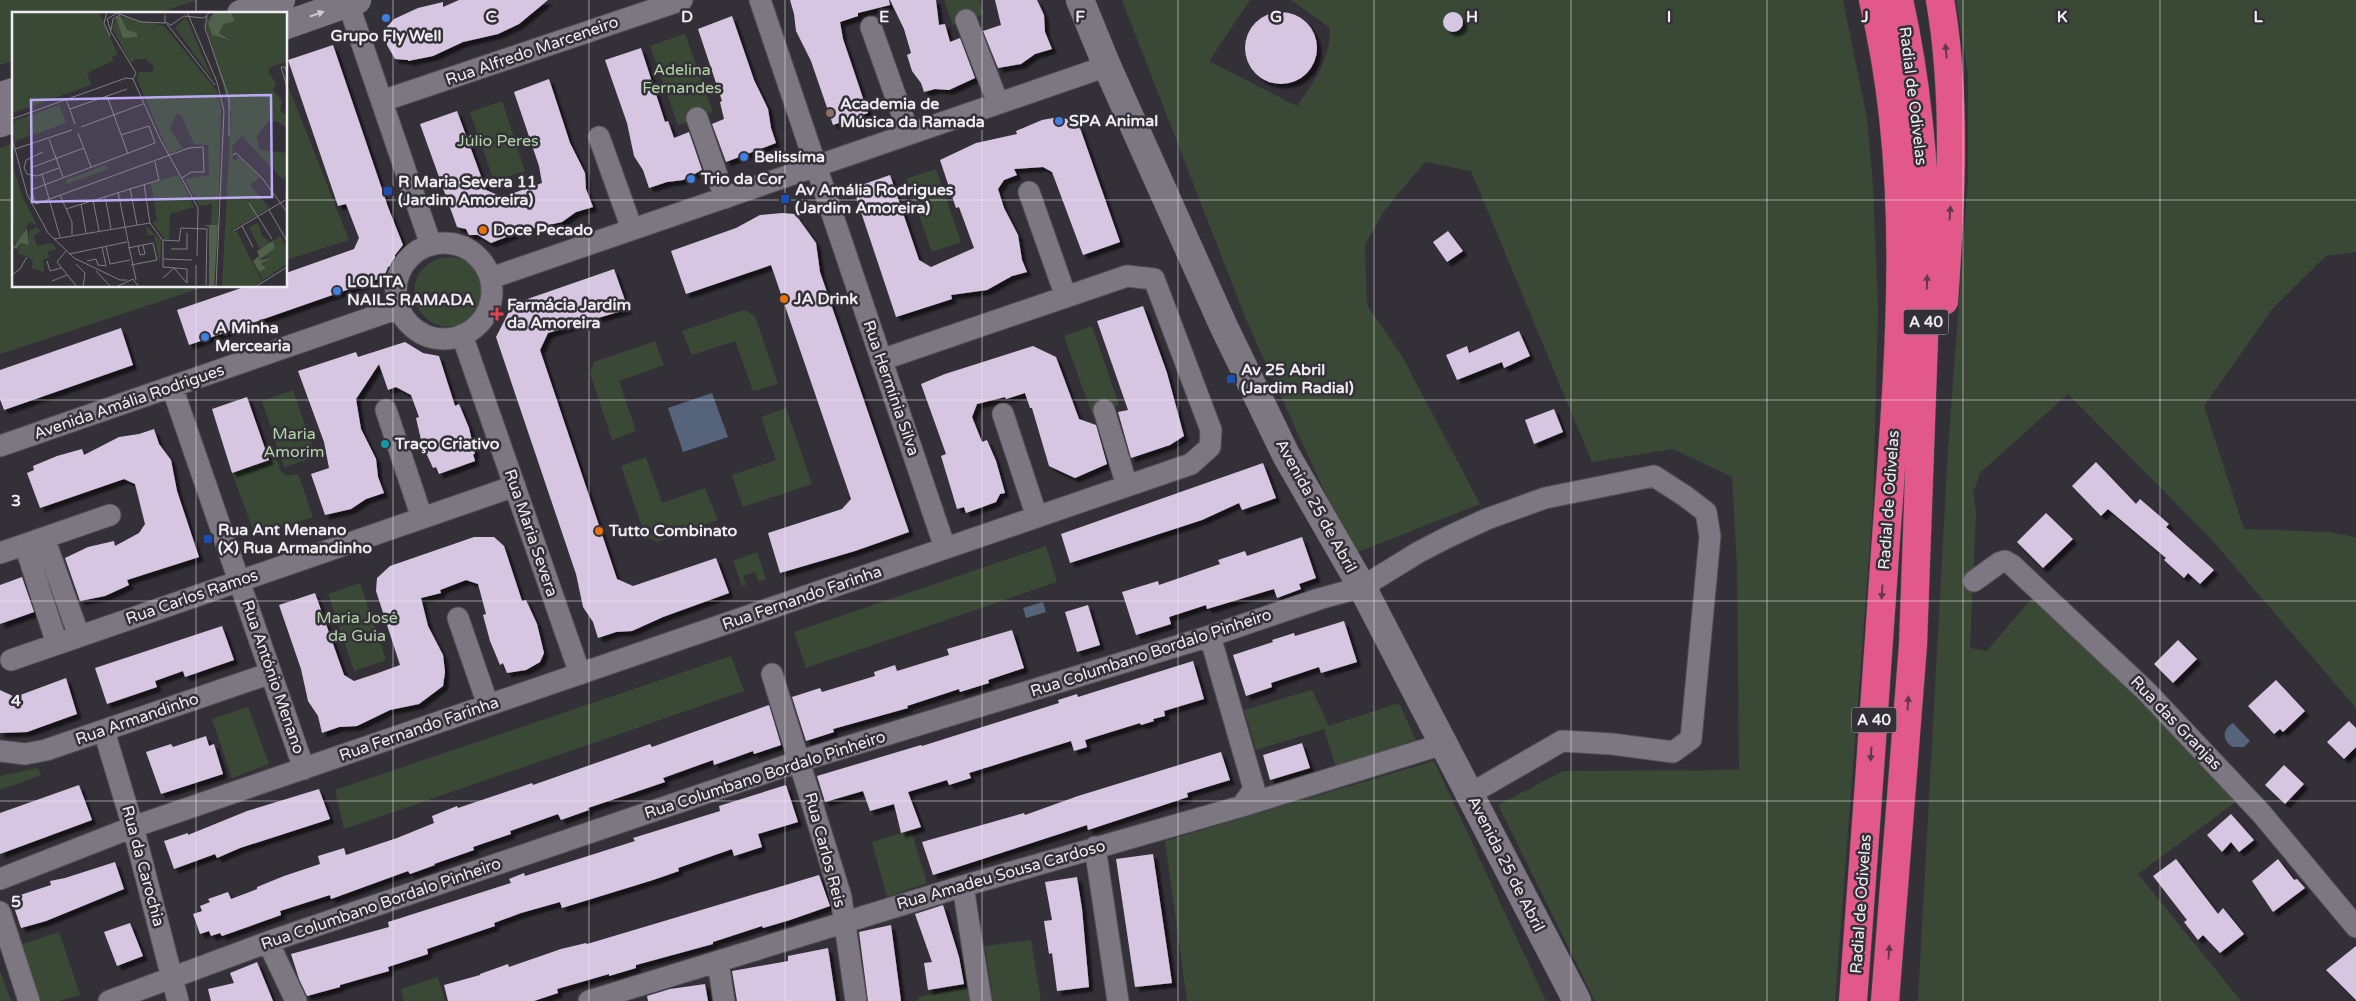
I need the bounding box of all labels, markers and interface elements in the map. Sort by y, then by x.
text: C [485,7,497,27]
text: D [681,7,693,27]
text: E [879,7,889,27]
text: F [1075,7,1085,27]
text: G [1270,7,1282,27]
text: H [1466,7,1478,27]
text: I [1667,7,1671,27]
text: J [1860,7,1869,27]
text: K [2057,7,2068,27]
text: L [2253,7,2263,27]
one-way arrow [310,10,325,17]
inset map [12,12,288,288]
marker: Grupo Fly Well [380,12,392,24]
street label: Rua Alfredo Marceneiro [443,12,621,90]
street label: Radial de Odivelas [1895,25,1931,167]
place label: Grupo Fly Well [331,26,441,46]
one-way arrow [1942,43,1950,59]
park label: Adelina Fernandes [642,60,722,98]
place label: Academia de Música da Ramada [840,94,985,132]
marker: Academia de Música da Ramada [824,107,836,119]
place label: SPA Animal [1069,111,1158,131]
marker: SPA Animal [1053,115,1065,127]
park label: Júlio Peres [457,131,539,151]
place label: Belissíma [754,147,825,167]
marker: Belissíma [738,151,750,163]
place label: Trio da Cor [700,169,785,189]
place label: R Maria Severa 11 (Jardim Amoreira) [398,172,537,210]
marker: Trio da Cor [685,173,697,185]
place label: Av Amália Rodrigues (Jardim Amoreira) [795,180,954,218]
marker: R Maria Severa 11 (Jardim Amoreira) [382,185,394,197]
marker: Av Amália Rodrigues (Jardim Amoreira) [779,193,791,205]
one-way arrow [1946,205,1954,221]
place label: Doce Pecado [493,220,593,240]
marker: Doce Pecado [477,224,489,236]
place label: LOLITA NAILS RAMADA [347,272,474,310]
one-way arrow [1923,274,1931,290]
marker: LOLITA NAILS RAMADA [331,285,343,297]
place label: JA Drink [793,289,858,309]
marker: JA Drink [778,293,790,305]
place label: Farmácia Jardim da Amoreira [507,295,631,333]
marker: Farmácia Jardim da Amoreira [491,308,503,320]
road number: A 40 [1904,310,1948,334]
place label: A Minha Mercearia [215,318,291,356]
street label: Rua Hermínia Silva [858,318,924,458]
marker: A Minha Mercearia [199,331,211,343]
street label: Avenida Amália Rodrigues [31,360,227,444]
place label: Av 25 Abril (Jardim Radial) [1241,360,1354,398]
marker: Av 25 Abril (Jardim Radial) [1225,373,1237,385]
park label: Maria Amorim [263,424,325,462]
street label: Radial de Odivelas [1874,430,1904,570]
place label: Traço Criativo [394,434,500,454]
street label: Avenida 25 de Abril [1271,436,1361,576]
marker: Traço Criativo [379,438,391,450]
street label: Rua Maria Severa [500,467,562,599]
text: 3 [11,491,21,511]
place label: Rua Ant Menano (X) Rua Armandinho [218,520,372,558]
place label: Tutto Combinato [608,521,737,541]
marker: Tutto Combinato [593,525,605,537]
marker: Rua Ant Menano (X) Rua Armandinho [202,533,214,545]
street label: Rua Fernando Farinha [720,561,884,635]
street label: Rua Carlos Ramos [123,565,261,629]
one-way arrow [1878,584,1886,600]
street label: Rua António Menano [237,597,309,757]
street label: Rua Columbano Bordalo Pinheiro [1028,604,1274,702]
park label: Maria José da Guia [316,608,398,646]
street label: Rua das Granjas [2126,672,2226,774]
street label: Rua Armandinho [73,689,201,749]
text: 4 [11,691,21,711]
street label: Rua Fernando Farinha [337,692,501,766]
one-way arrow [1904,695,1912,711]
road number: A 40 [1852,708,1896,732]
street label: Rua Columbano Bordalo Pinheiro [642,726,888,824]
one-way arrow [1867,746,1875,762]
street label: Rua Carlos Reis [800,790,850,910]
street label: Avenida 25 de Abril [1463,793,1549,935]
street label: Rua da Carochia [117,803,169,929]
street label: Radial de Odivelas [1846,834,1876,974]
street label: Rua Amadeu Sousa Cardoso [894,836,1108,914]
street label: Rua Columbano Bordalo Pinheiro [258,853,504,955]
text: 5 [11,892,21,912]
one-way arrow [1885,944,1893,960]

